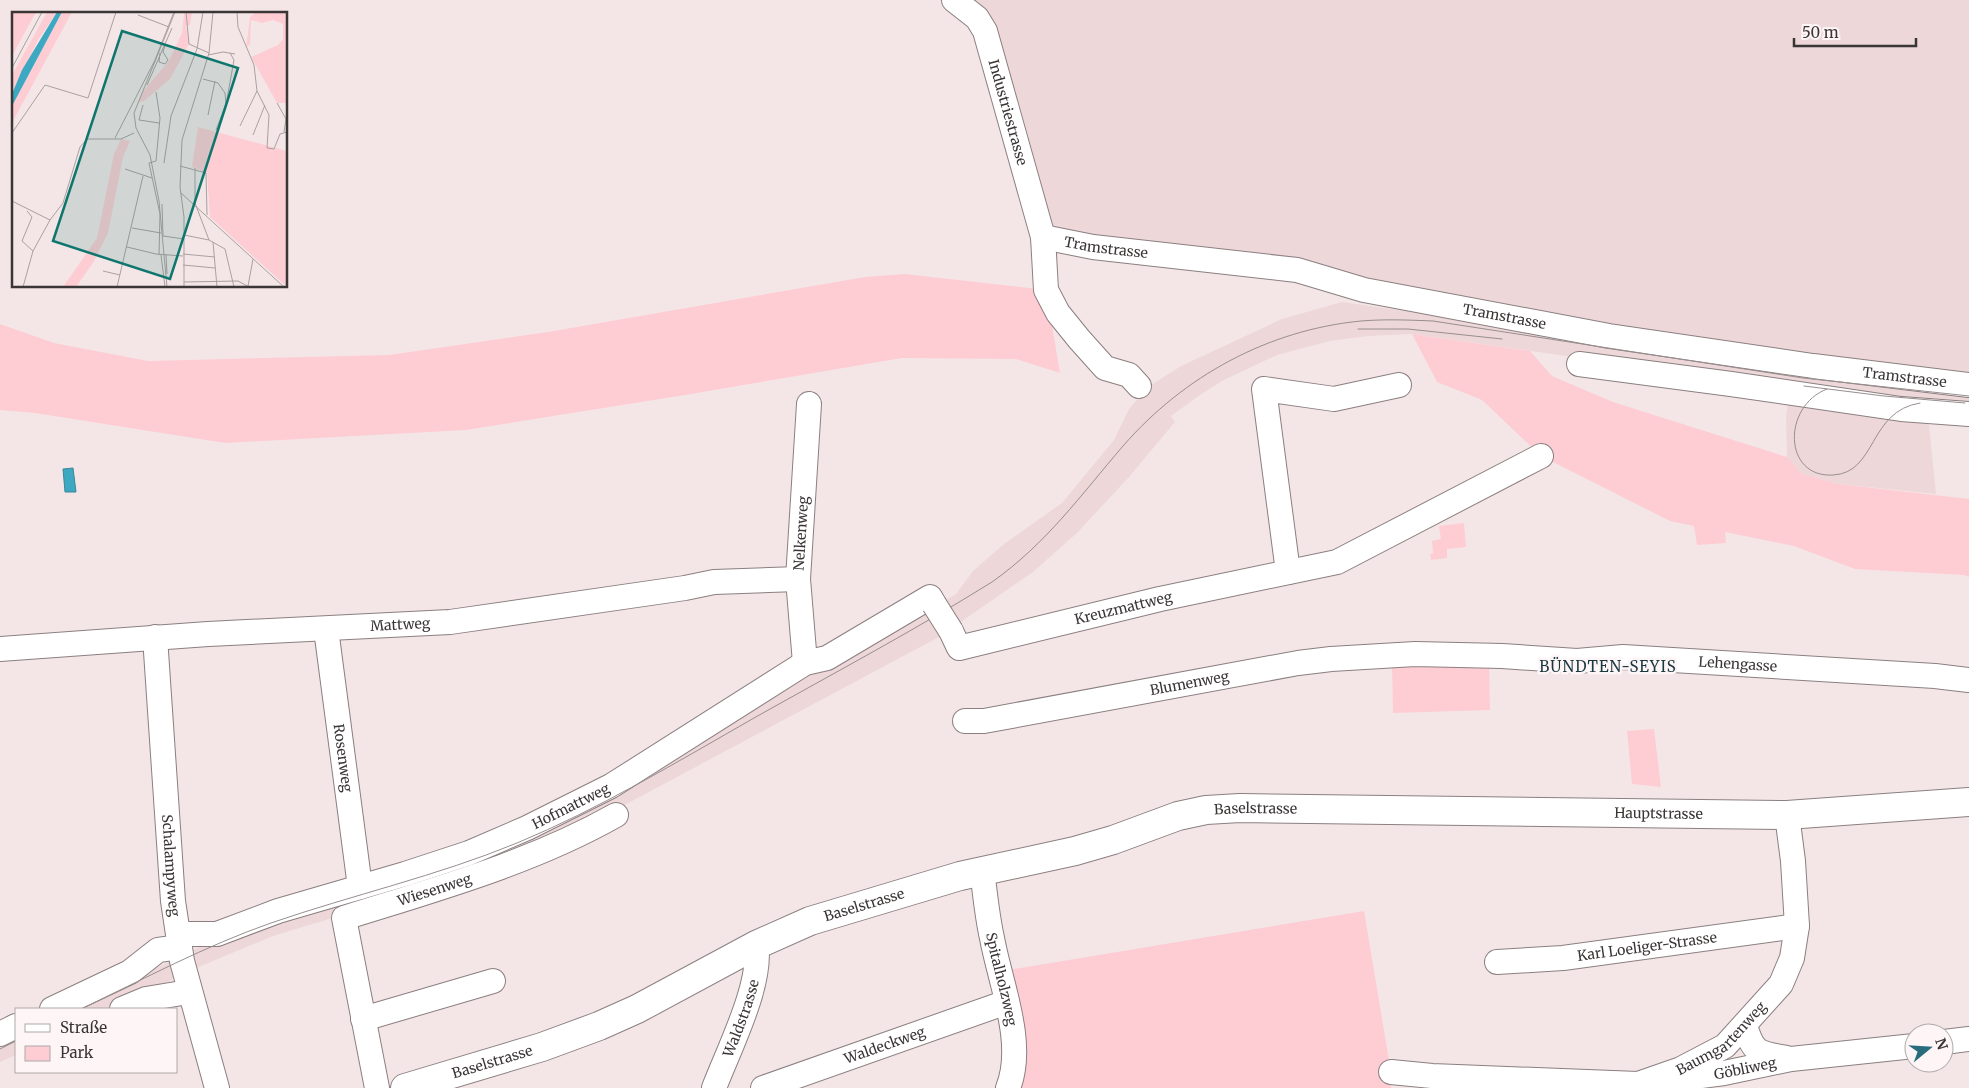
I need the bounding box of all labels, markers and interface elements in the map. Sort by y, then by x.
inset map [12,12,288,288]
scale bar [1794,15,1916,47]
text: 50 m [1802,23,1839,42]
street label: Industriestrasse [984,57,1031,167]
street label: Tramstrasse [1063,232,1149,262]
street label: Tramstrasse [1461,300,1548,333]
street label: Tramstrasse [1862,363,1948,391]
street label: Nelkenweg [790,495,812,571]
street label: Kreuzmattweg [1073,588,1174,629]
street label: Mattweg [370,614,431,635]
street label: Lehengasse [1698,653,1778,675]
district label: BÜNDTEN-SEYIS [1539,656,1677,676]
street label: Blumenweg [1149,667,1231,699]
street label: Rosenweg [330,723,356,794]
street label: Hofmattweg [529,779,613,833]
street label: Baselstrasse [1214,799,1297,819]
street label: Hauptstrasse [1614,804,1703,823]
street label: Schalampyweg [158,814,184,918]
street label: Wiesenweg [394,869,474,910]
street label: Baselstrasse [822,884,906,925]
street label: Karl Loeliger-Strasse [1576,928,1718,965]
street label: Spitalholzweg [982,931,1021,1028]
street label: Waldstrasse [718,978,763,1061]
street label: Baumgartenweg [1673,997,1770,1079]
legend [15,1008,178,1073]
text: Straße [60,1018,107,1037]
street label: Waldeckweg [841,1022,928,1068]
north arrow [1904,1023,1954,1073]
text: N [1931,1036,1952,1052]
street label: Baselstrasse [450,1041,535,1082]
text: Park [60,1043,94,1062]
street label: Göbliweg [1713,1053,1778,1083]

